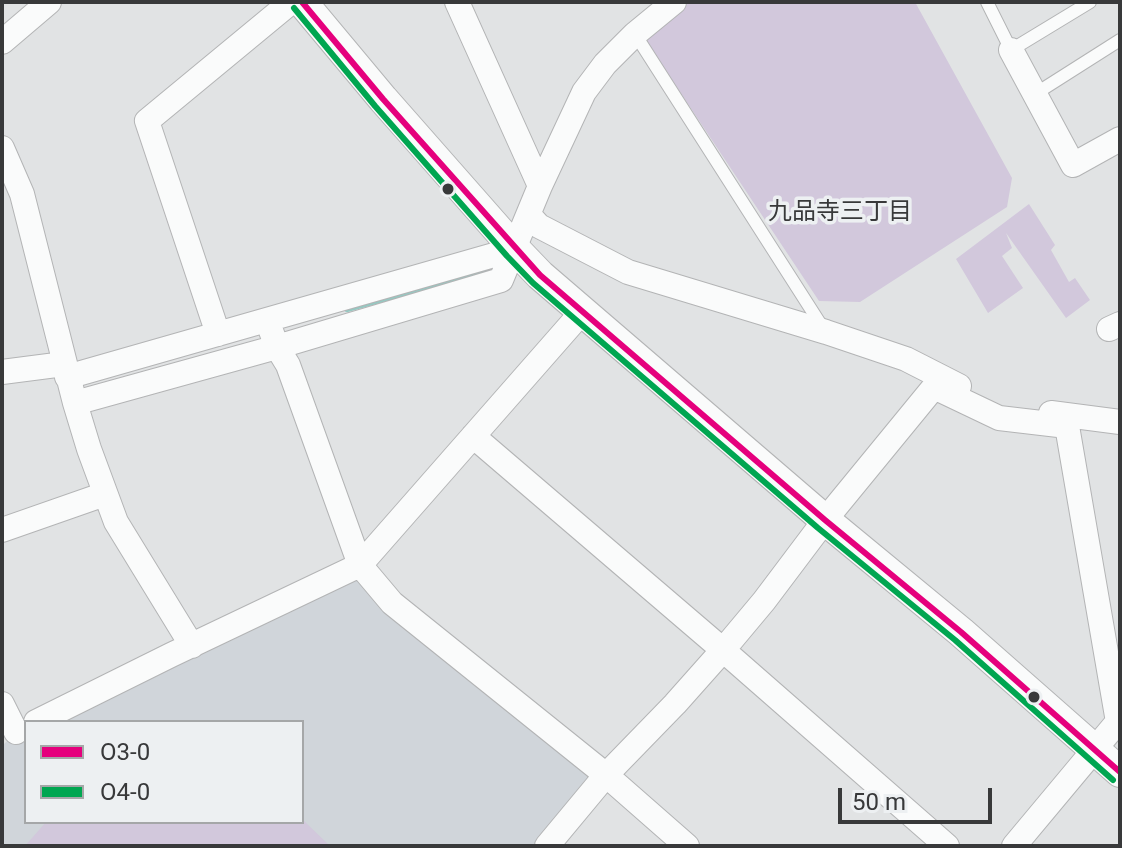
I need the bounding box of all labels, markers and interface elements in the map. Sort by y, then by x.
unlabelled marker [440,181,456,197]
district label: 九品寺三丁目 [768,199,912,227]
unlabelled marker [1026,689,1042,705]
legend [24,720,304,824]
text: O3-0 [100,738,150,766]
scale bar [842,772,996,822]
text: O4-0 [100,778,150,806]
text: 50 m [852,788,906,816]

